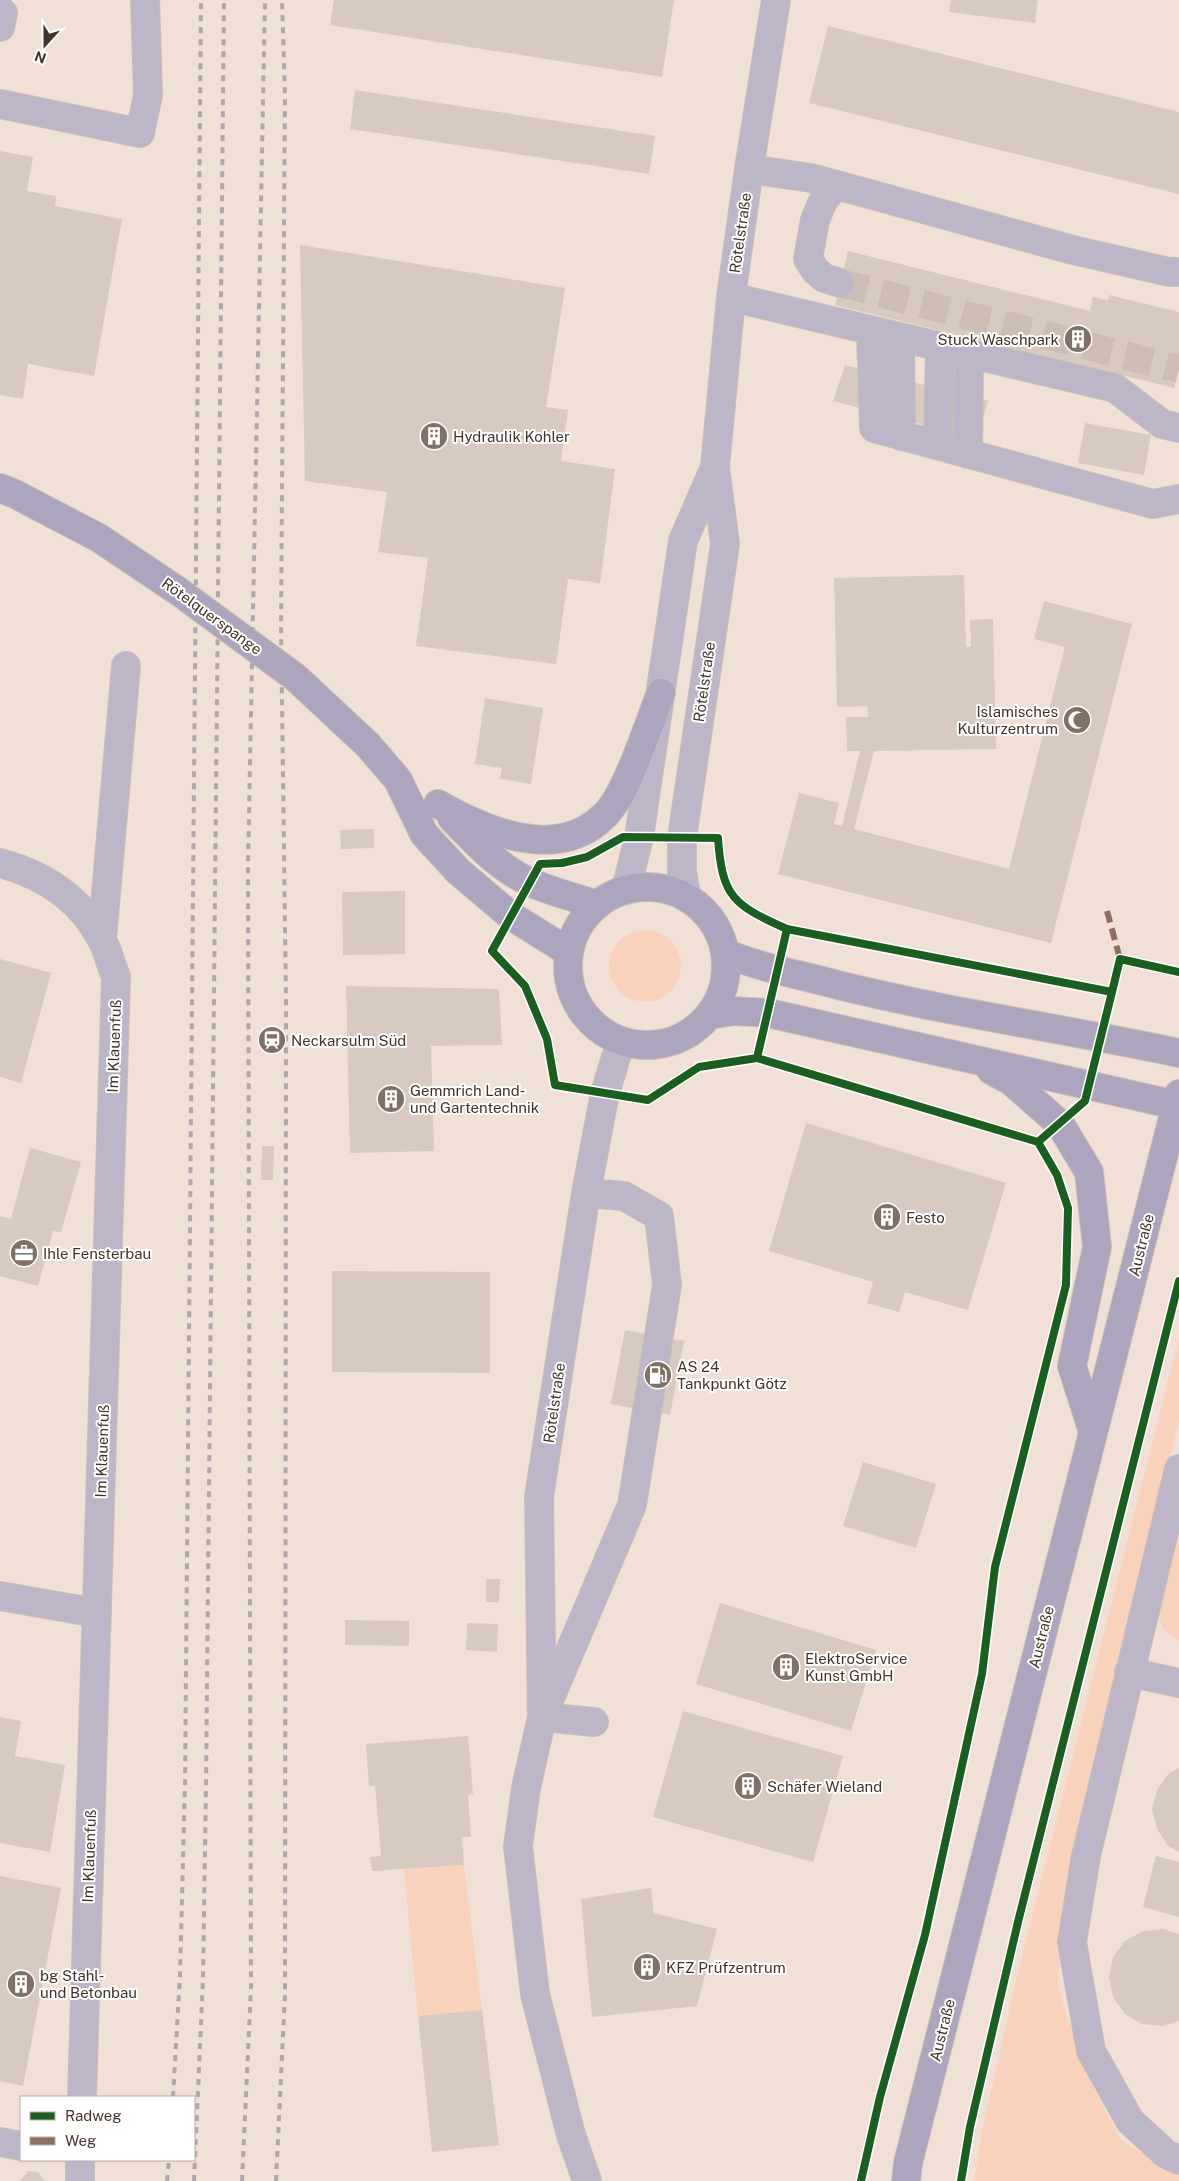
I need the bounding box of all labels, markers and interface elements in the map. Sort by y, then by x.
north arrow [20,20,70,70]
text: N [32,48,48,67]
street label: Rötelstraße [726,192,754,274]
building icon: Stuck Waschpark [1063,324,1093,354]
place label: Stuck Waschpark [937,331,1059,348]
building icon: Hydraulik Kohler [419,421,449,451]
place label: Hydraulik Kohler [453,428,570,445]
street label: Rötelquerspange [159,574,265,658]
street label: Rötelstraße [690,641,718,723]
place label: Islamisches Kulturzentrum [957,703,1058,737]
mosque icon: Islamisches Kulturzentrum [1062,705,1092,735]
street label: Im Klauenfuß [104,999,124,1093]
station icon: Neckarsulm Süd [257,1025,287,1055]
place label: Neckarsulm Süd [291,1032,406,1049]
place label: Gemmrich Land- und Gartentechnik [410,1082,539,1116]
building icon: Gemmrich Land- und Gartentechnik [376,1084,406,1114]
building icon: Festo [872,1202,902,1232]
place label: Festo [906,1209,945,1226]
street label: Austraße [1125,1212,1157,1278]
office icon: Ihle Fensterbau [9,1238,39,1268]
place label: Ihle Fensterbau [43,1245,151,1262]
place label: AS 24 Tankpunkt Götz [677,1358,787,1392]
fuel station icon: AS 24 Tankpunkt Götz [643,1360,673,1390]
street label: Rötelstraße [540,1362,568,1444]
street label: Im Klauenfuß [92,1404,112,1498]
street label: Austraße [1025,1604,1057,1670]
place label: ElektroService Kunst GmbH [805,1650,908,1684]
building icon: ElektroService Kunst GmbH [771,1652,801,1682]
building icon: Schäfer Wieland [733,1771,763,1801]
place label: Schäfer Wieland [767,1778,882,1795]
street label: Im Klauenfuß [79,1809,99,1903]
building icon: KFZ Prüfzentrum [632,1952,662,1982]
place label: KFZ Prüfzentrum [666,1959,786,1976]
place label: bg Stahl- und Betonbau [40,1967,137,2001]
building icon: bg Stahl- und Betonbau [6,1969,36,1999]
street label: Austraße [926,1997,958,2063]
legend [20,2096,195,2161]
text: Radweg [65,2107,122,2124]
text: Weg [65,2132,96,2149]

